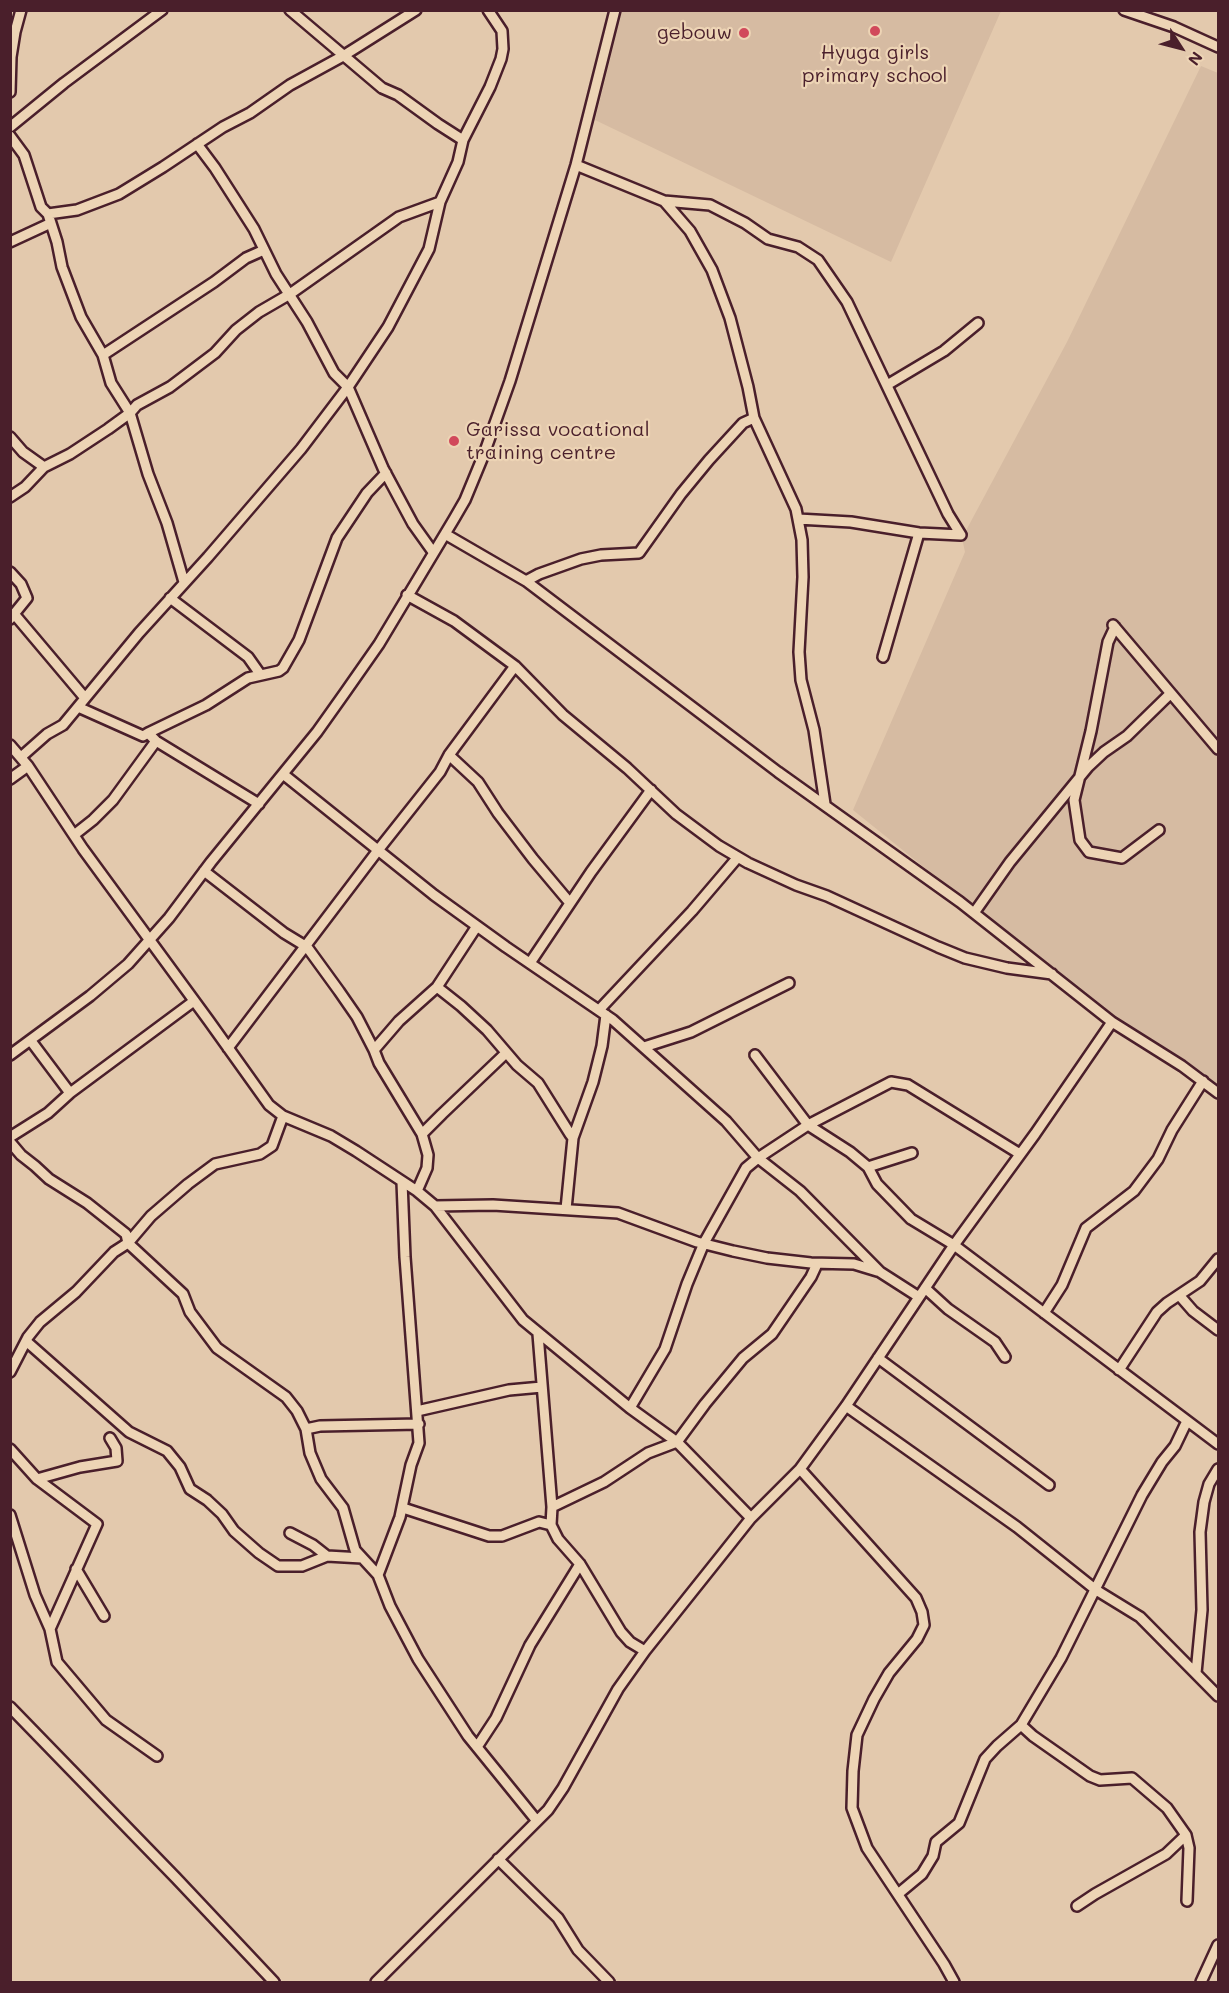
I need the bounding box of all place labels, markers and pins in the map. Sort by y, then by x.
place label: gebouw [657,21,732,45]
marker: Hyuga girls primary school [868,24,882,38]
marker: gebouw [737,26,751,40]
place label: Hyuga girls primary school [802,41,948,88]
place label: Garissa vocational training centre [466,418,650,465]
marker: Garissa vocational training centre [447,434,461,448]

